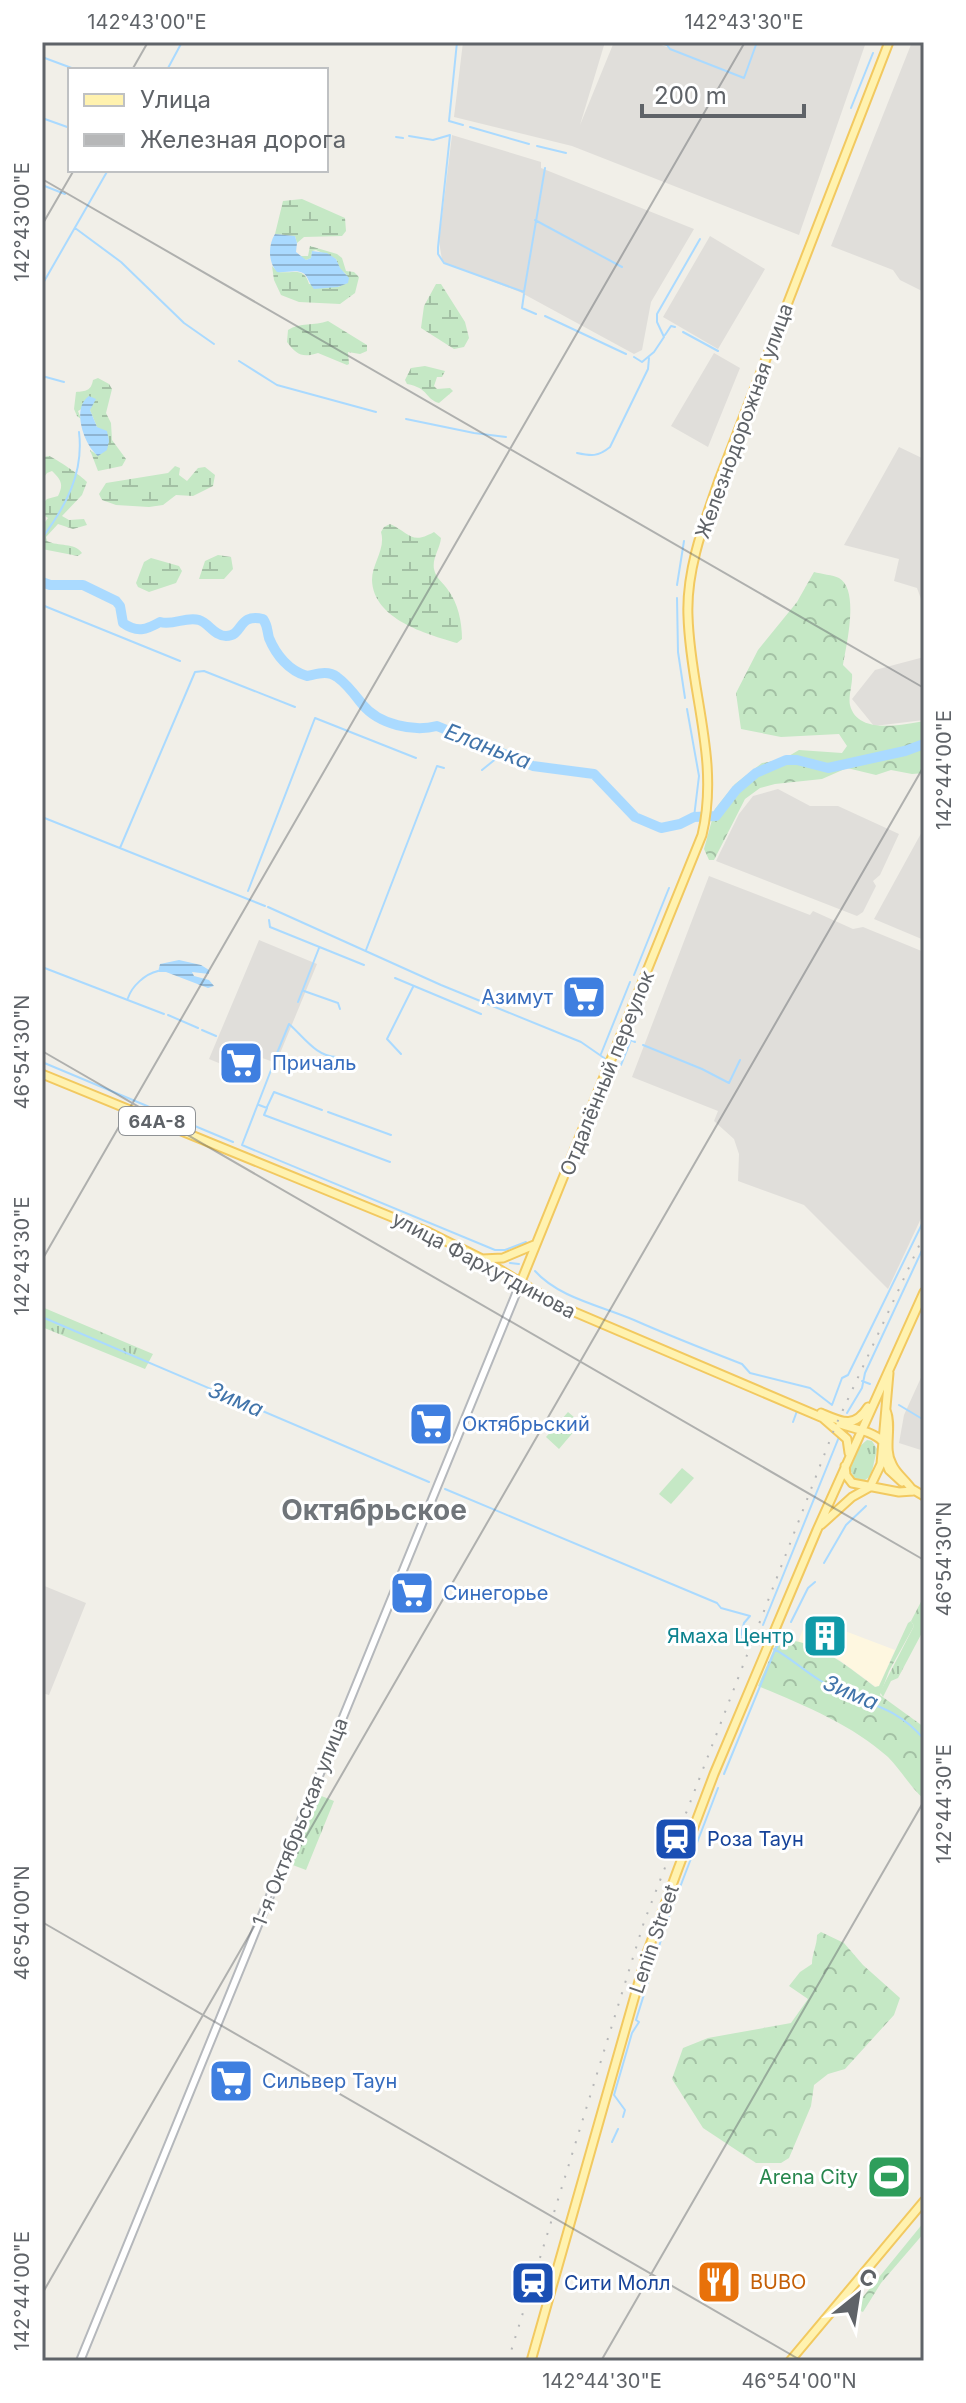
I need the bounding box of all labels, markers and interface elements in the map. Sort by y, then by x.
text: 142°43'00"E [87,10,207,34]
text: 142°43'30"E [684,10,804,34]
legend [68,68,328,172]
scale bar [642,68,804,118]
text: 200 m [654,81,727,110]
text: Улица [140,85,211,114]
text: Железная дорога [140,125,346,154]
text: 142°43'00"E [10,162,34,282]
street label: Железнодорожная улица [690,300,798,542]
text: 142°44'00"E [932,710,956,830]
water label: Еланька [441,718,535,774]
street label: Отдалённый переулок [555,967,659,1179]
supermarket icon: Азимут [560,973,608,1021]
place label: Азимут [481,985,554,1009]
text: 46°54'30"N [10,995,34,1109]
supermarket icon: Причаль [217,1039,265,1087]
place label: Причаль [272,1051,356,1075]
road number: 64А-8 [119,1107,195,1135]
text: 142°43'30"E [10,1196,34,1316]
street label: улица Фархутдинова [388,1206,580,1324]
water label: Зима [205,1376,267,1422]
supermarket icon: Октябрьский [407,1400,455,1448]
place label: Октябрьский [462,1412,590,1436]
district label: Октябрьское [281,1493,467,1527]
text: 46°54'30"N [932,1502,956,1616]
supermarket icon: Синегорье [388,1569,436,1617]
place label: Синегорье [443,1581,548,1605]
building icon: Ямаха Центр [801,1612,849,1660]
place label: Ямаха Центр [667,1624,794,1648]
water label: Зима [820,1669,882,1715]
street label: 1-я Октябрьская улица [247,1714,353,1930]
text: 142°44'30"E [932,1744,956,1864]
station icon: Роза Таун [652,1815,700,1863]
place label: Роза Таун [707,1827,804,1851]
text: 46°54'00"N [10,1865,34,1981]
street label: Lenin Street [624,1881,684,1997]
supermarket icon: Сильвер Таун [207,2057,255,2105]
place label: Сильвер Таун [262,2069,397,2093]
sports icon: Arena City [865,2153,913,2201]
place label: Arena City [759,2165,858,2189]
text: 142°44'00"E [10,2231,34,2351]
north arrow [818,2255,898,2335]
restaurant icon: BUBO [695,2258,743,2306]
station icon: Сити Молл [509,2259,557,2307]
text: С [854,2262,882,2293]
place label: BUBO [750,2270,806,2294]
place label: Сити Молл [564,2271,671,2295]
text: 142°44'30"E [542,2369,662,2393]
text: 46°54'00"N [741,2369,857,2393]

